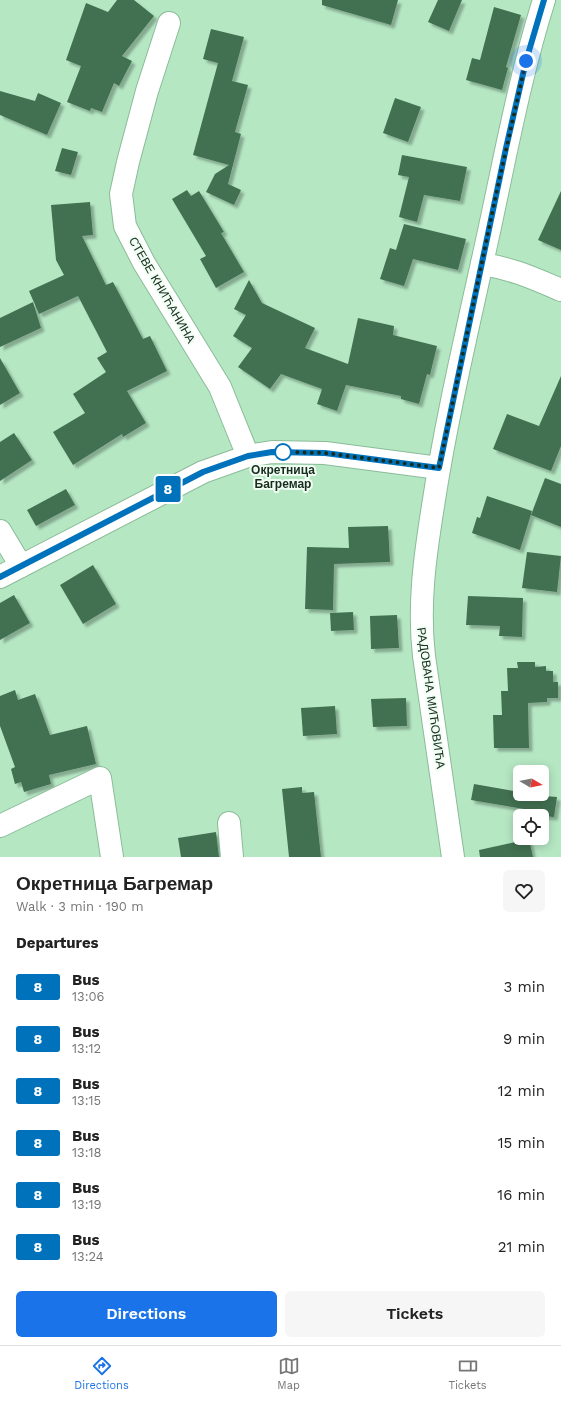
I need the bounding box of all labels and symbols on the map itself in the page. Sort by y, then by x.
your location [516,51,536,71]
street label: СТЕВЕ КНИЋАНИНА [126,234,198,346]
marker: Окретница Багремар [274,443,292,461]
place label: Окретница Багремар [251,463,315,491]
line badge: 8 [155,476,181,502]
street label: РАДОВАНА МИЋОВИЋА [414,626,448,770]
north arrow [513,765,549,801]

